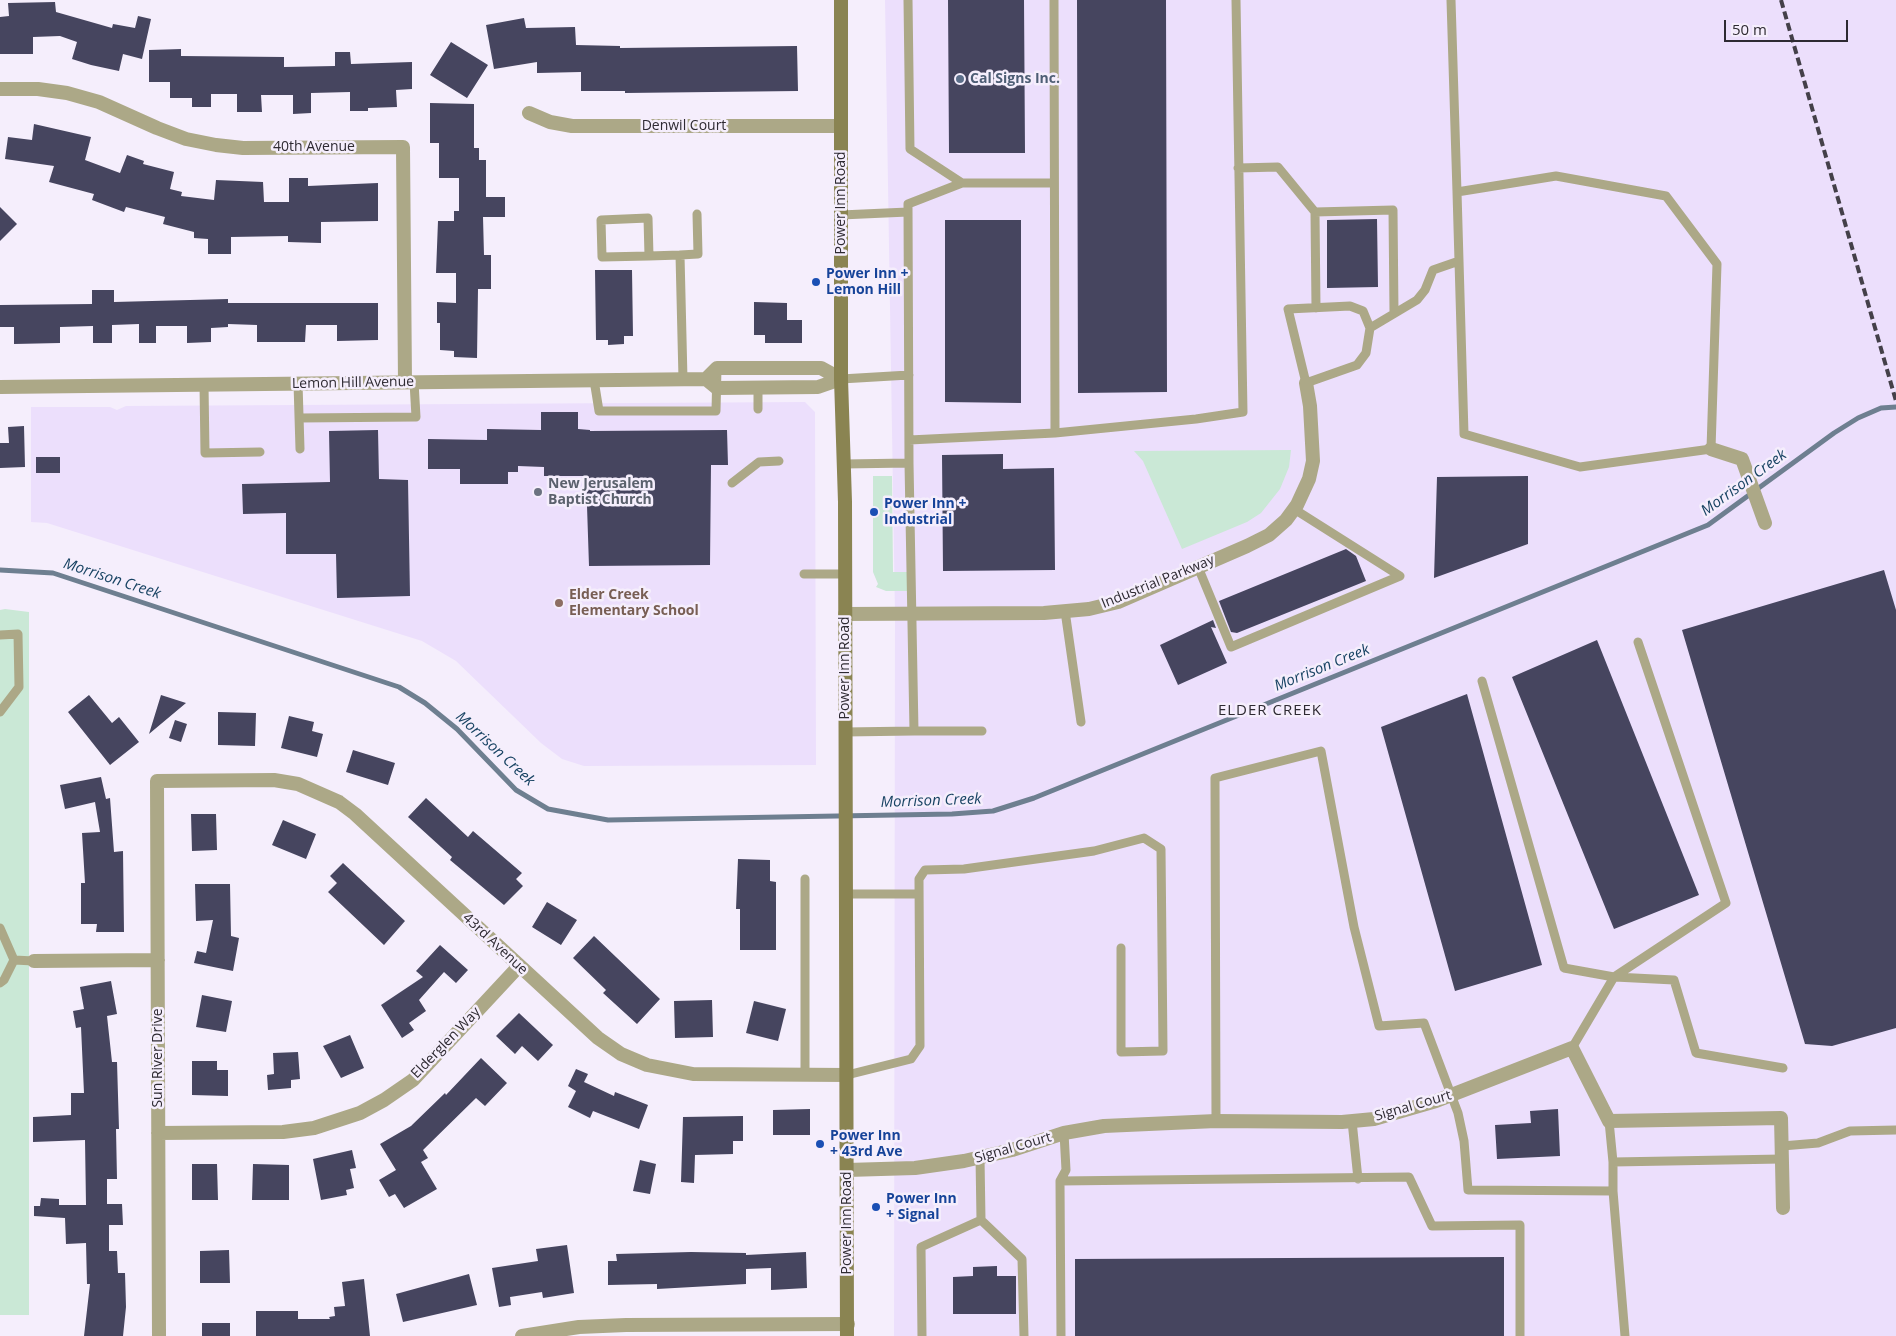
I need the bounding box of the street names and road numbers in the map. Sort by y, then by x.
street label: Denwil Court [642,118,726,134]
street label: 40th Avenue [273,139,355,155]
street label: Power Inn Road [833,151,849,255]
street label: Lemon Hill Avenue [292,374,414,392]
street label: Industrial Parkway [1099,552,1217,612]
street label: Power Inn Road [837,616,853,720]
street label: 43rd Avenue [459,910,531,978]
street label: Elderglen Way [408,1004,484,1082]
street label: Sun River Drive [150,1008,166,1108]
street label: Signal Court [1373,1087,1453,1125]
street label: Signal Court [973,1129,1053,1167]
street label: Power Inn Road [839,1171,855,1275]

